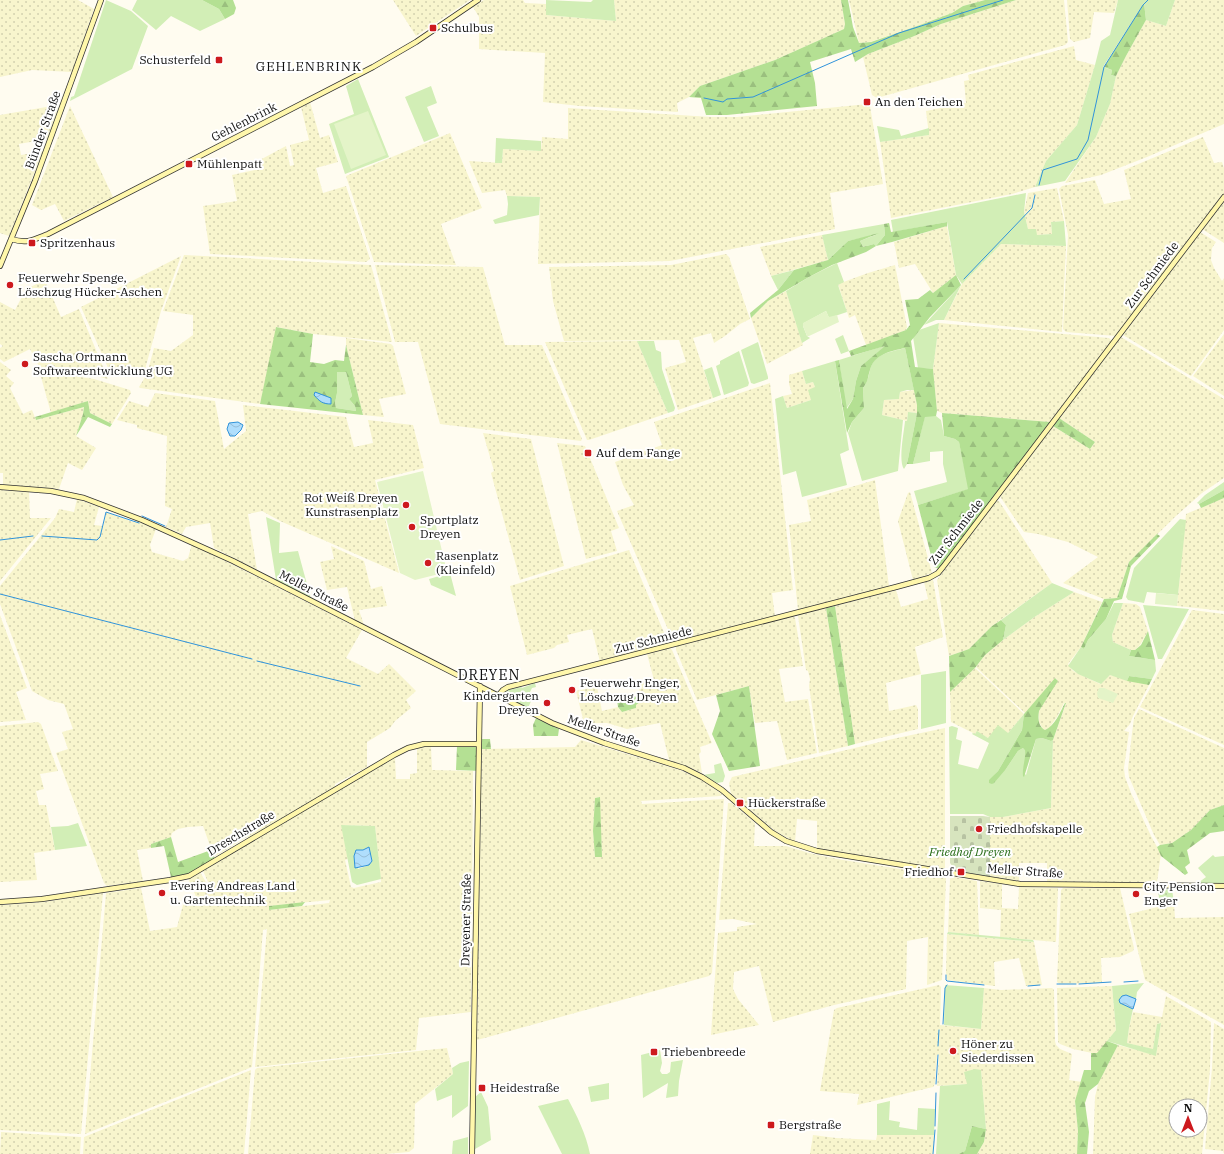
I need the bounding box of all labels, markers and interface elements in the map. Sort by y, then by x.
place label: Schulbus [441,20,493,35]
marker: Schulbus [428,23,438,33]
place label: Schusterfeld [140,52,211,67]
marker: Schusterfeld [214,55,224,65]
district label: GEHLENBRINK [256,58,362,75]
street label: Bünder Straße [21,89,64,171]
place label: An den Teichen [875,94,963,109]
marker: An den Teichen [862,97,872,107]
street label: Gehlenbrink [209,99,279,144]
place label: Mühlenpatt [197,156,262,171]
marker: Mühlenpatt [184,159,194,169]
place label: Spritzenhaus [40,235,115,250]
marker: Spritzenhaus [27,238,37,248]
street label: Zur Schmiede [1122,238,1181,311]
place label: Feuerwehr Spenge, Löschzug Hücker-Aschen [18,270,162,299]
marker: Feuerwehr Spenge, Löschzug Hücker-Aschen [5,280,15,290]
place label: Sascha Ortmann Softwareentwicklung UG [33,349,173,378]
marker: Sascha Ortmann Softwareentwicklung UG [20,359,30,369]
place label: Auf dem Fange [596,445,680,460]
marker: Auf dem Fange [583,448,593,458]
place label: Rot Weiß Dreyen Kunstrasenplatz [304,490,398,519]
street label: Zur Schmiede [925,496,986,568]
marker: Rot Weiß Dreyen Kunstrasenplatz [401,500,411,510]
place label: Sportplatz Dreyen [420,512,479,541]
marker: Sportplatz Dreyen [407,522,417,532]
place label: Rasenplatz (Kleinfeld) [436,548,498,577]
marker: Rasenplatz (Kleinfeld) [423,558,433,568]
street label: Meller Straße [277,567,351,614]
street label: Zur Schmiede [613,623,693,656]
district label: DREYEN [458,666,520,684]
place label: Feuerwehr Enger, Löschzug Dreyen [580,675,680,704]
marker: Feuerwehr Enger, Löschzug Dreyen [567,685,577,695]
place label: Kindergarten Dreyen [463,688,539,717]
marker: Kindergarten Dreyen [542,698,552,708]
street label: Meller Straße [566,711,642,750]
place label: Hückerstraße [748,795,826,810]
marker: Hückerstraße [735,798,745,808]
street label: Dreschstraße [204,807,277,859]
place label: Friedhofskapelle [987,821,1082,836]
marker: Friedhofskapelle [974,824,984,834]
park label: Friedhof Dreyen [928,844,1011,859]
street label: Meller Straße [987,860,1063,881]
place label: Friedhof [905,864,954,879]
marker: Friedhof [956,867,966,877]
street label: Dreyener Straße [457,874,474,966]
place label: Evering Andreas Land u. Gartentechnik [170,878,295,907]
place label: City Pension Enger [1144,879,1215,908]
marker: Evering Andreas Land u. Gartentechnik [157,888,167,898]
marker: City Pension Enger [1131,889,1141,899]
place label: Höner zu Siederdissen [961,1036,1035,1065]
place label: Triebenbreede [662,1044,746,1059]
marker: Höner zu Siederdissen [948,1046,958,1056]
marker: Triebenbreede [649,1047,659,1057]
place label: Heidestraße [490,1080,559,1095]
marker: Heidestraße [477,1083,487,1093]
north arrow [1168,1098,1208,1138]
text: N [1184,1101,1193,1115]
place label: Bergstraße [779,1117,841,1132]
marker: Bergstraße [766,1120,776,1130]

